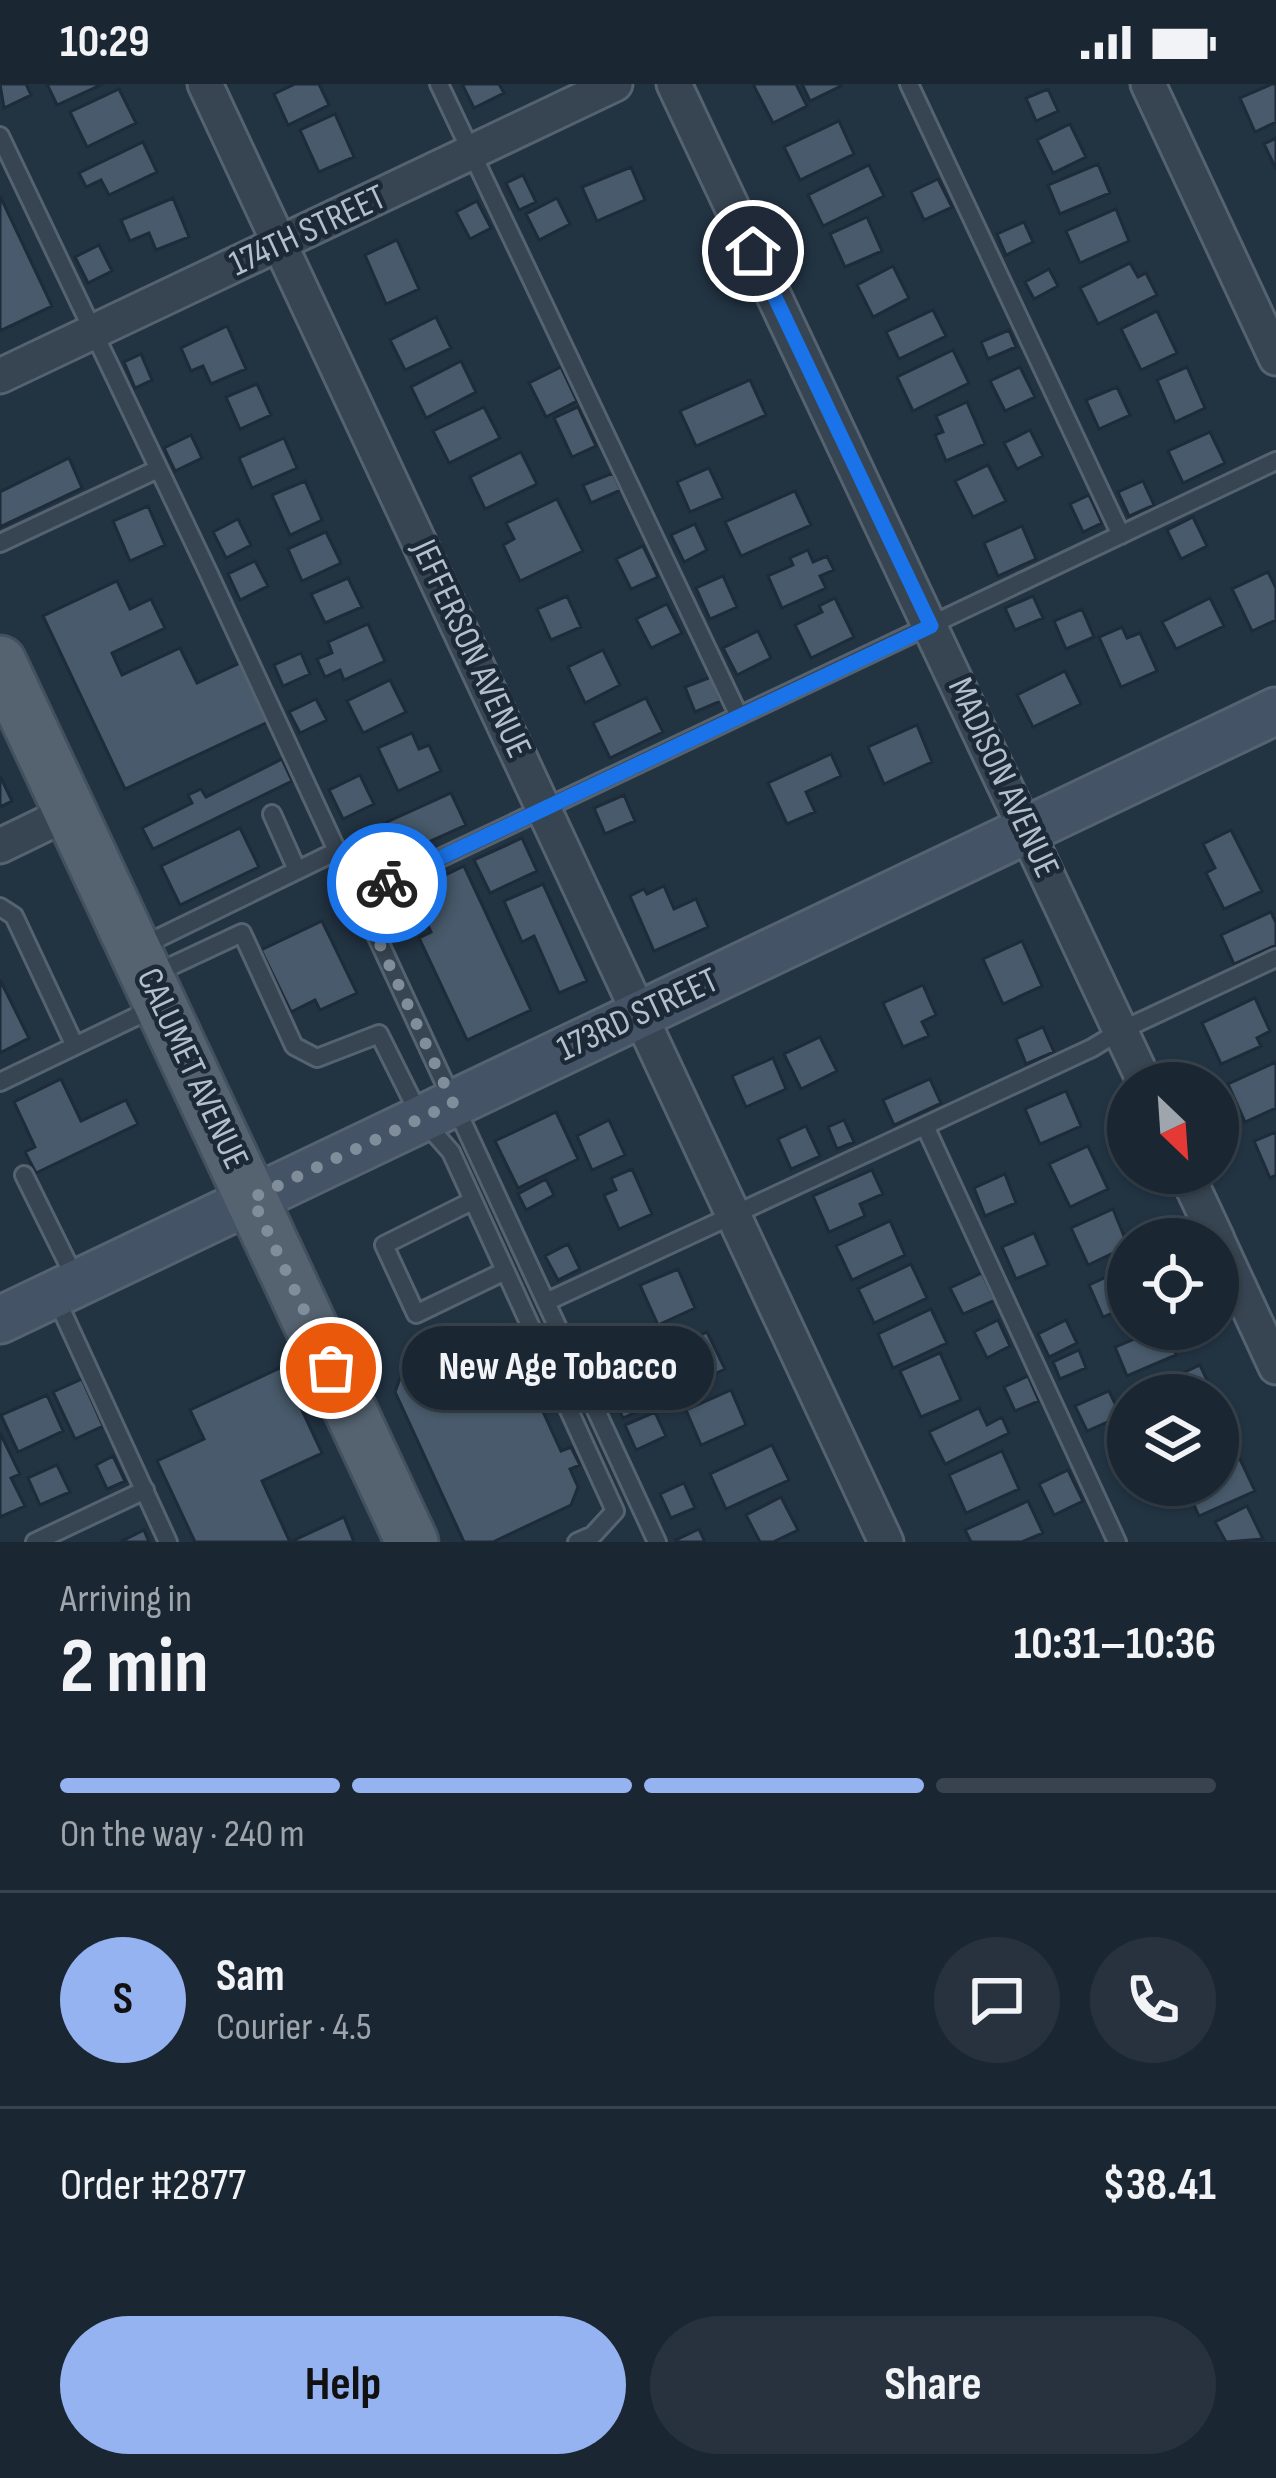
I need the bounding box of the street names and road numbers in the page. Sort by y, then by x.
street label: 174TH STREET [223,176,393,286]
street label: JEFFERSON AVENUE [401,532,540,765]
street label: MADISON AVENUE [938,671,1068,885]
street label: 173RD STREET [551,959,725,1071]
street label: CALUMET AVENUE [127,962,257,1176]

